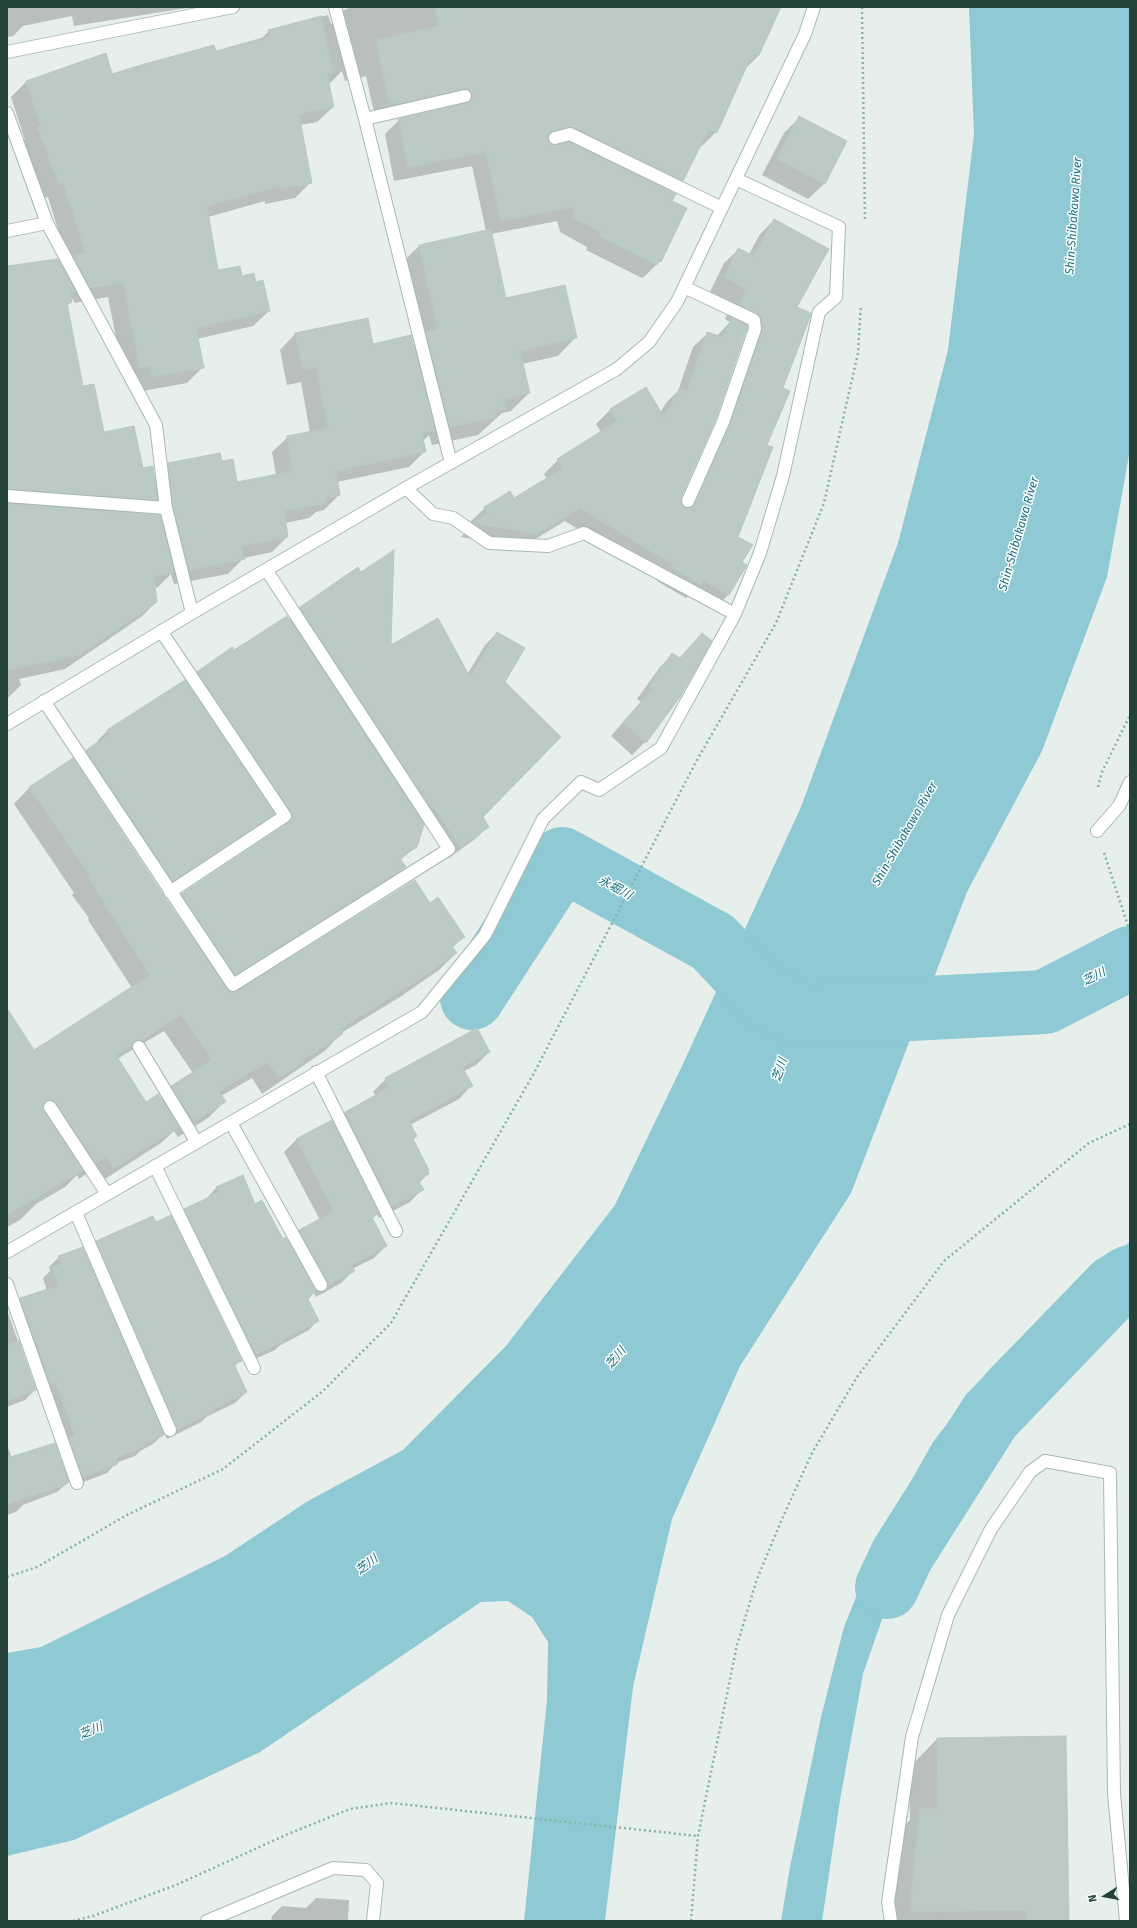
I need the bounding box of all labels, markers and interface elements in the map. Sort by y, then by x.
water label: Shin-Shibakawa River [1063,157,1085,275]
water label: Shin-Shibakawa River [996,476,1042,592]
water label: Shin-Shibakawa River [869,780,941,888]
water label: 永堀川 [596,873,634,903]
water label: 芝川 [1080,965,1108,989]
water label: 芝川 [769,1056,791,1084]
water label: 芝川 [603,1344,629,1372]
water label: 芝川 [353,1552,381,1578]
water label: 芝川 [77,1720,105,1742]
north arrow [1085,1876,1125,1916]
text: N [1086,1894,1100,1903]

